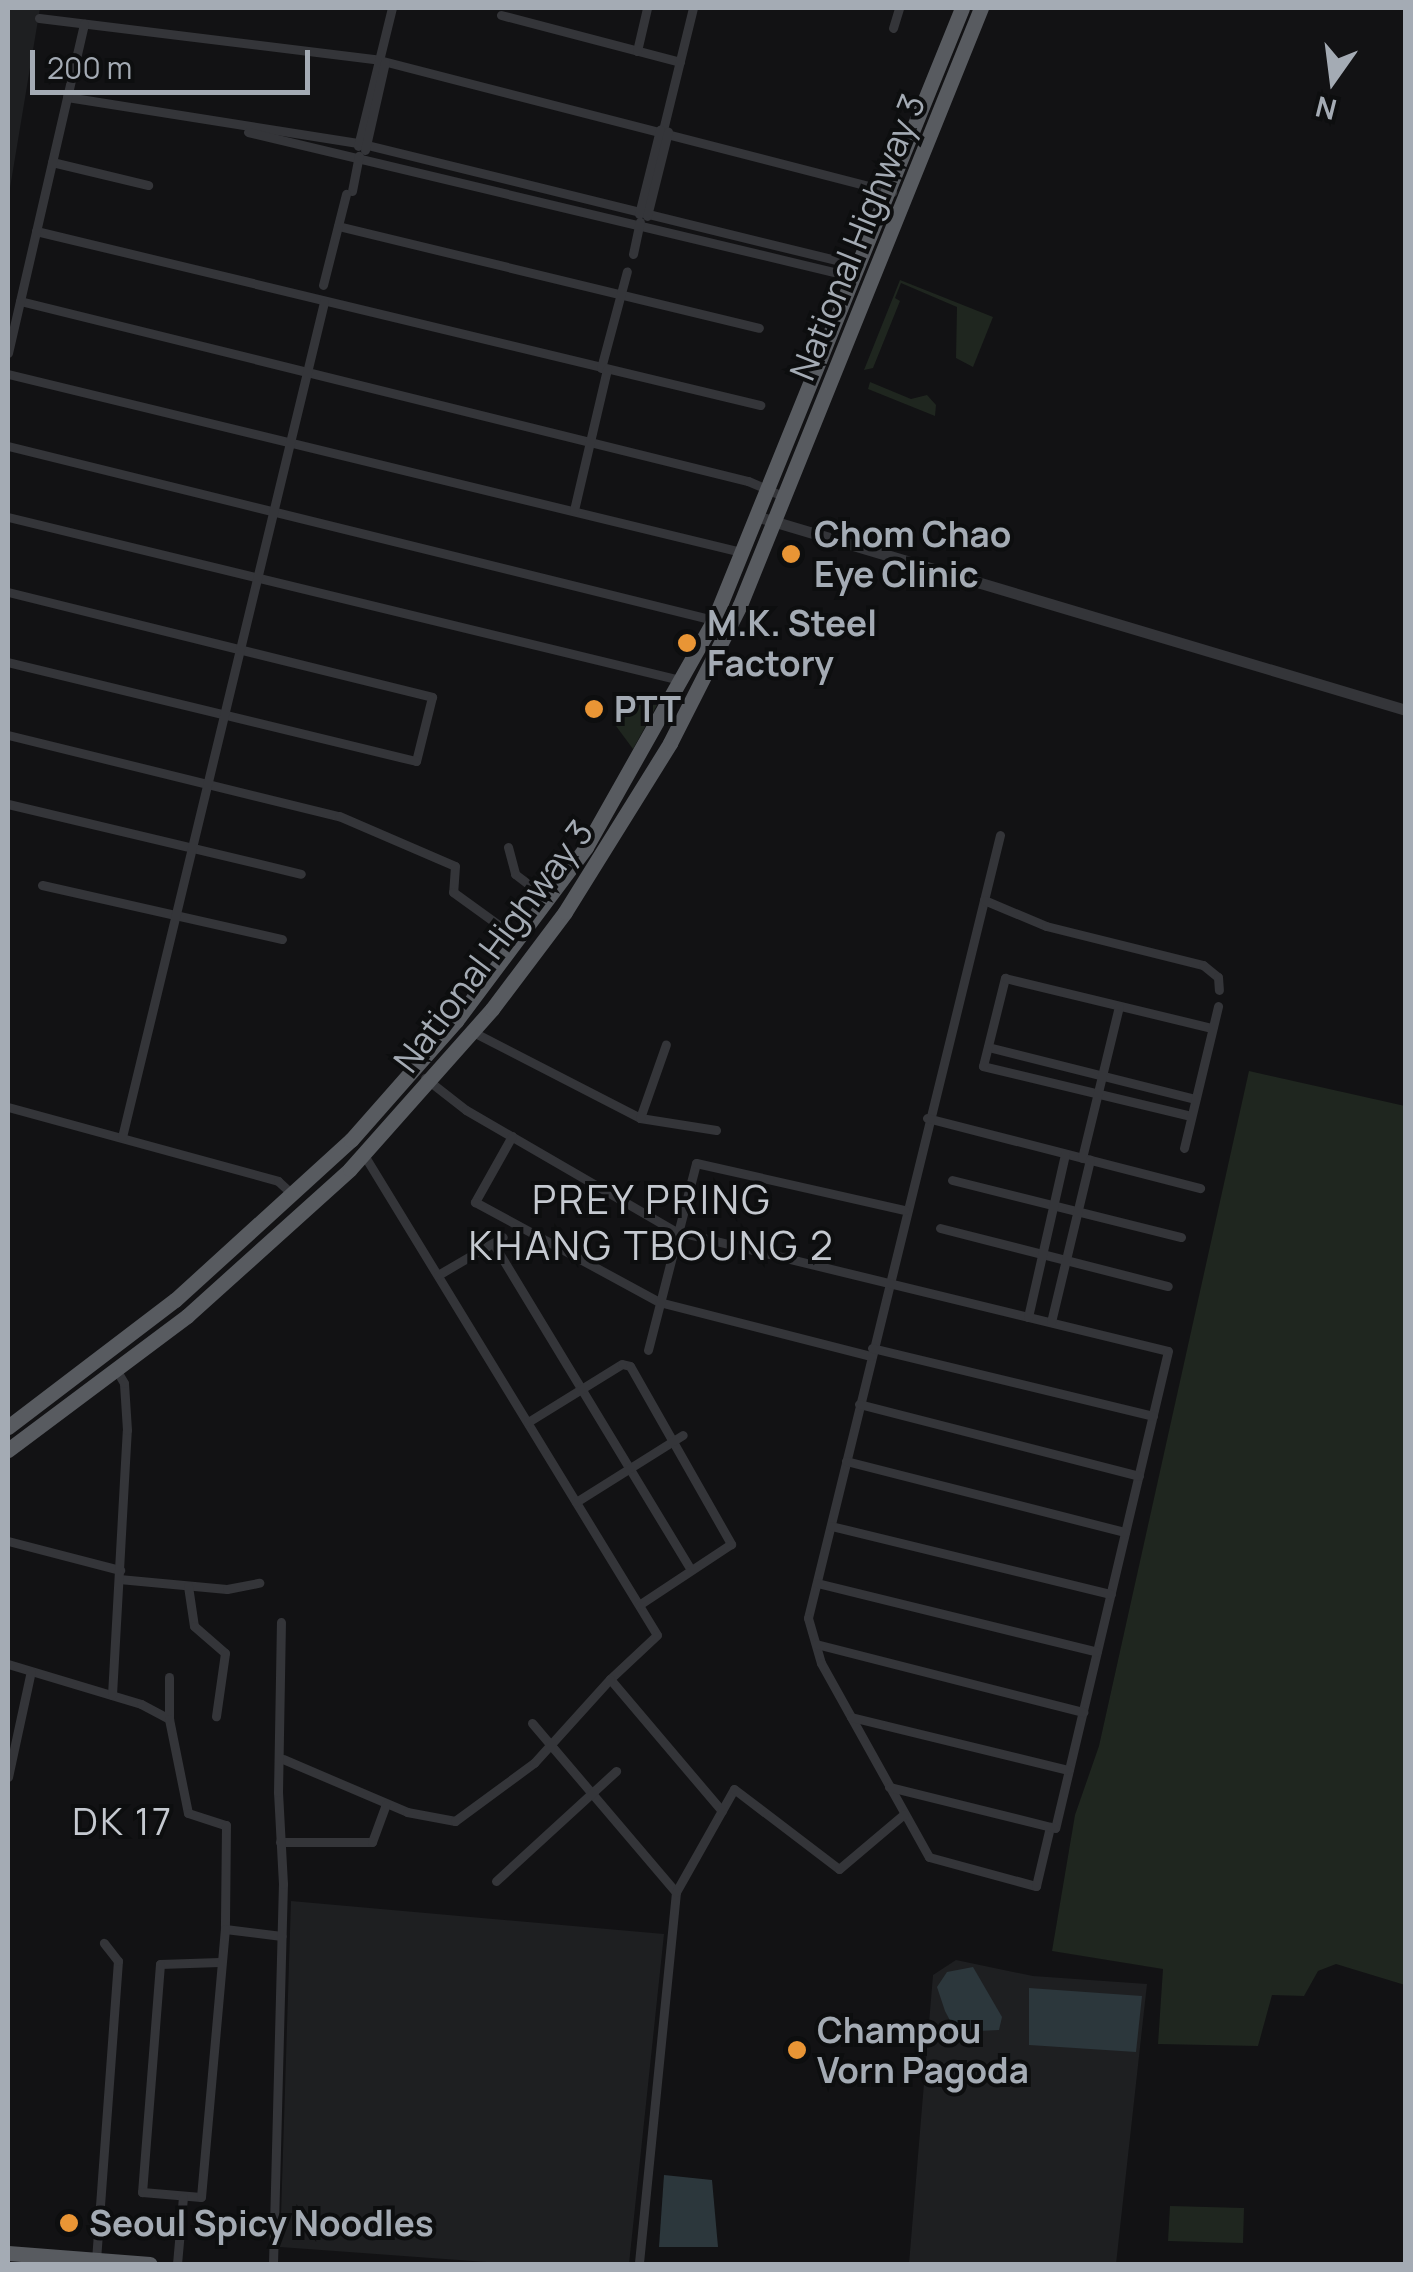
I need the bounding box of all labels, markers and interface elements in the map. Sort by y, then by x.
scale bar [35,30,315,92]
north arrow [1283,30,1383,130]
text: 200 m [47,47,132,88]
street label: National Highway 3 [781,88,933,386]
text: N [1311,88,1340,130]
place label: Chom Chao Eye Clinic [814,513,1011,595]
marker: Chom Chao Eye Clinic [778,541,804,567]
place label: M.K. Steel Factory [707,602,877,684]
marker: M.K. Steel Factory [676,632,698,654]
place label: PTT [614,688,681,730]
marker: PTT [583,698,605,720]
street label: National Highway 3 [385,812,601,1080]
district label: PREY PRING KHANG TBOUNG 2 [469,1175,835,1269]
district label: DK 17 [72,1798,174,1844]
place label: Champou Vorn Pagoda [817,2009,1029,2091]
marker: Champou Vorn Pagoda [786,2039,808,2061]
place label: Seoul Spicy Noodles [89,2202,434,2244]
marker: Seoul Spicy Noodles [58,2212,80,2234]

